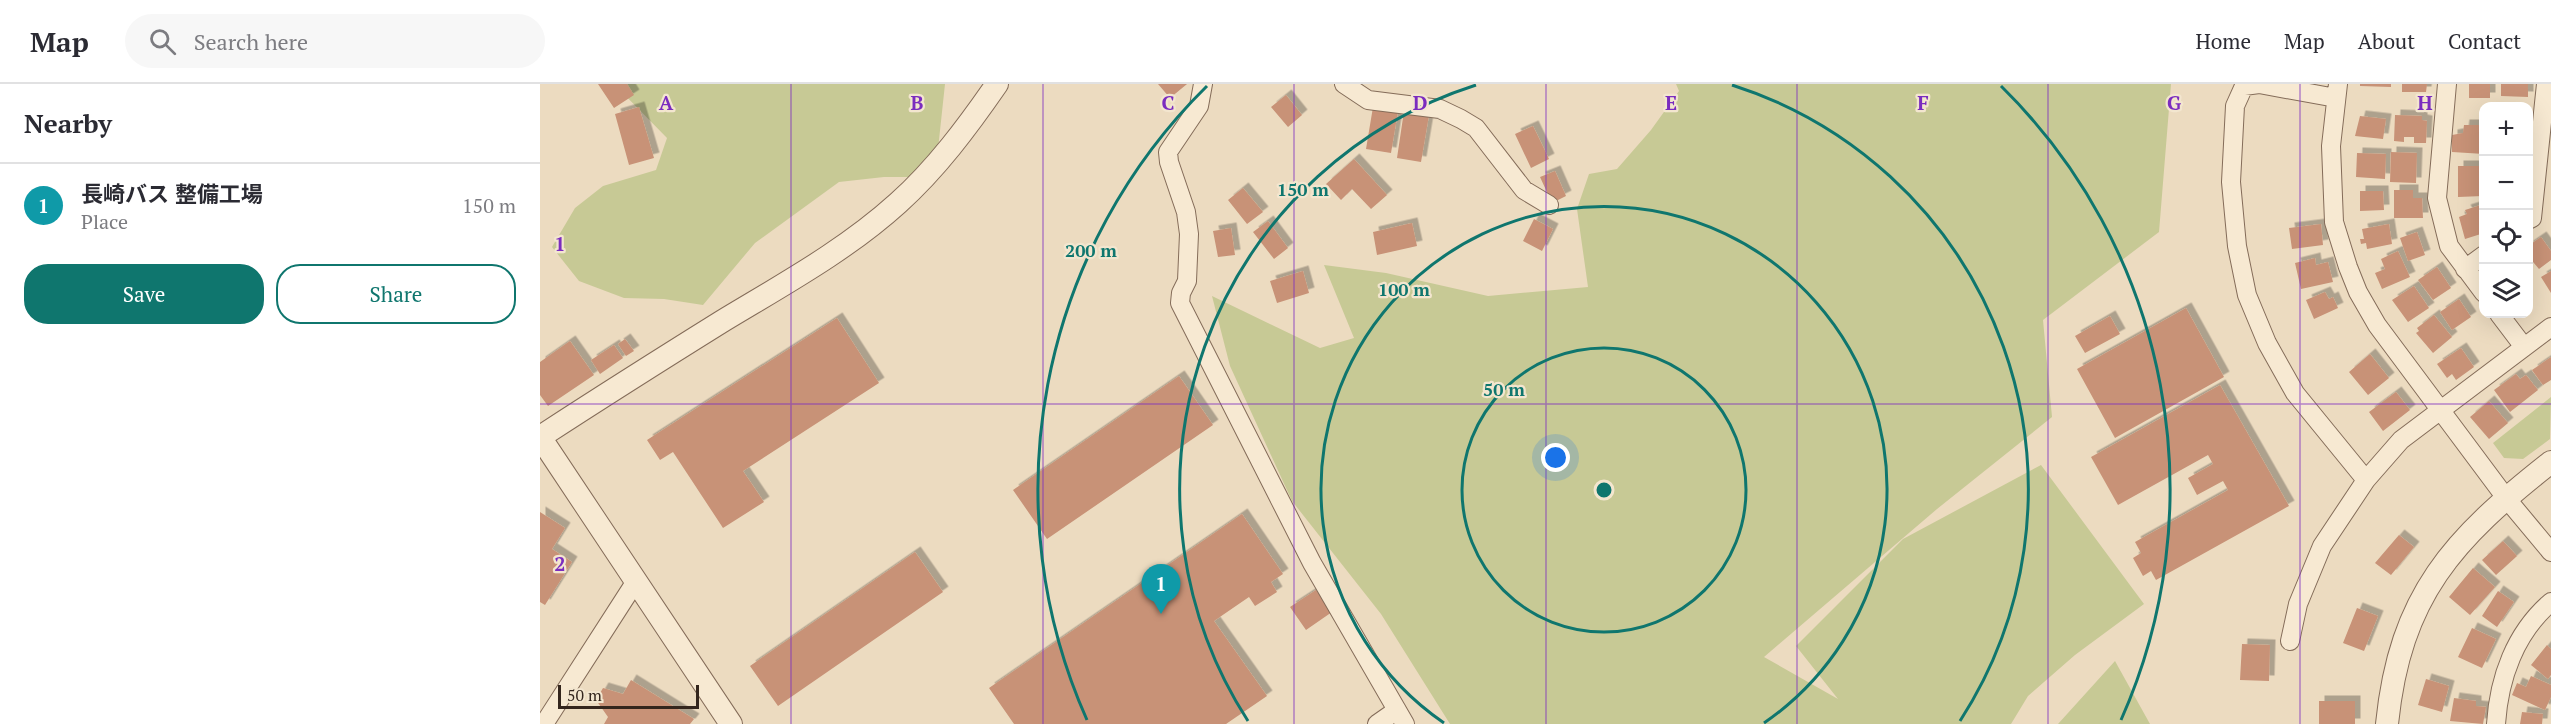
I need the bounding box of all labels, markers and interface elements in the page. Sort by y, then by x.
search box [125,14,545,68]
text: Map [30,23,89,60]
icon: search [146,25,179,58]
text: Search here [194,27,308,56]
text: Home [2195,27,2251,55]
text: Map [2284,27,2325,55]
text: About [2358,27,2415,55]
text: Contact [2448,27,2521,55]
text: A [659,89,674,116]
text: B [911,89,924,116]
text: C [1161,89,1175,116]
text: D [1413,89,1427,116]
text: E [1665,89,1677,116]
text: F [1917,89,1929,116]
text: G [2167,89,2181,116]
text: H [2417,89,2433,116]
map controls [2479,102,2533,318]
button: + [2479,102,2533,156]
text: Nearby [24,106,112,140]
button: − [2479,156,2533,210]
text: 150 m [1277,177,1329,201]
text: 長崎バス 整備工場 [81,179,263,208]
text: 1 [38,192,49,219]
text: 150 m [462,192,516,219]
text: Place [81,208,128,235]
button: locate [2479,210,2533,264]
text: 1 [554,230,566,257]
text: 200 m [1065,238,1117,262]
button: Save [24,264,264,324]
button: Share [276,264,516,324]
button: layers [2479,264,2533,318]
text: 100 m [1378,277,1430,301]
text: 50 m [1483,377,1525,401]
your location [1541,443,1570,472]
centre of rings [1594,480,1614,500]
text: 2 [554,550,566,577]
pin: 1 [1142,564,1180,614]
scale bar [558,682,699,710]
text: 50 m [567,684,602,706]

